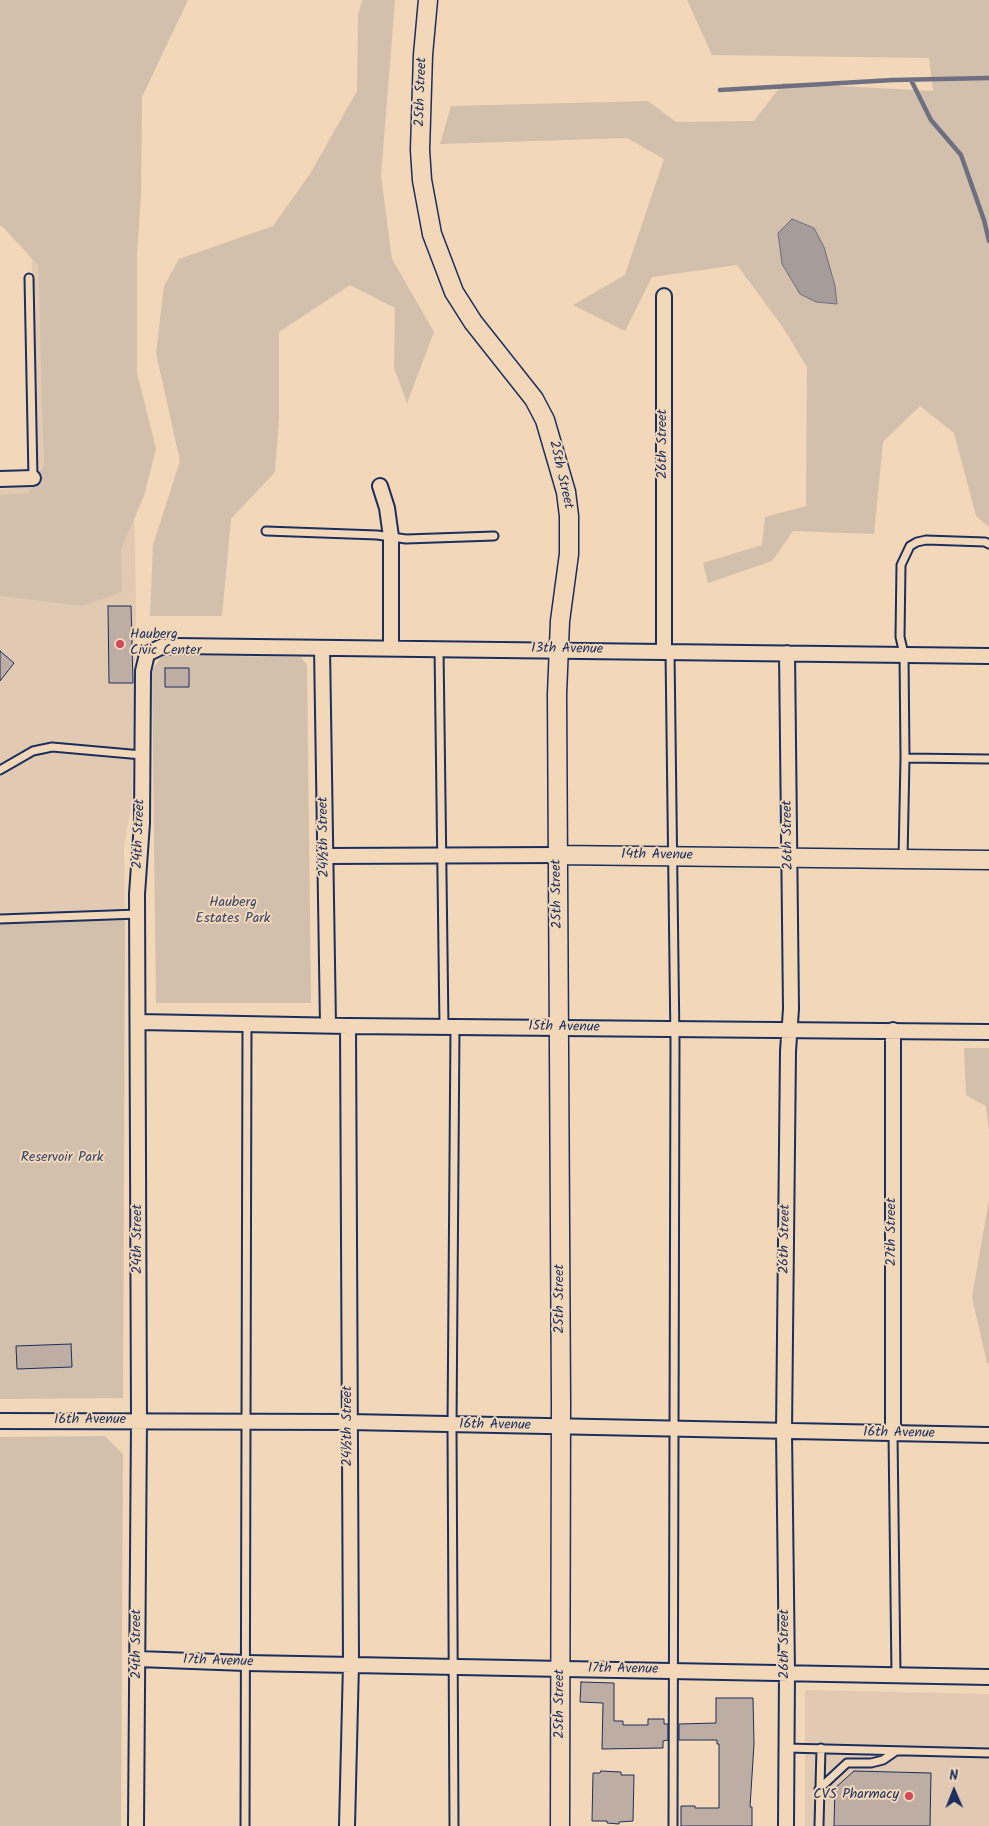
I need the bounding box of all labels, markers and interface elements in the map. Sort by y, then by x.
street label: 25th Street [412,57,432,127]
street label: 26th Street [656,409,672,479]
street label: 25th Street [544,439,576,511]
place label: Hauberg Civic Center [130,628,201,660]
marker: Hauberg Civic Center [114,638,126,650]
street label: 13th Avenue [531,641,603,659]
street label: 24½th Street [316,796,334,878]
street label: 24th Street [130,799,150,869]
street label: 26th Street [780,800,798,870]
street label: 14th Avenue [621,847,693,865]
street label: 25th Street [549,859,567,929]
park label: Hauberg Estates Park [196,896,270,929]
street label: 15th Avenue [528,1019,600,1037]
park label: Reservoir Park [21,1151,103,1167]
street label: 27th Street [885,1198,901,1266]
street label: 24th Street [131,1204,147,1274]
street label: 26th Street [777,1204,795,1274]
street label: 25th Street [553,1264,569,1334]
street label: 24½th Street [341,1386,357,1466]
street label: 16th Avenue [54,1413,126,1429]
street label: 16th Avenue [459,1417,531,1435]
street label: 16th Avenue [863,1425,935,1443]
street label: 24th Street [130,1609,146,1679]
street label: 26th Street [778,1609,794,1679]
street label: 17th Avenue [182,1652,254,1672]
street label: 17th Avenue [588,1661,658,1679]
street label: 25th Street [553,1669,569,1739]
text: N [949,1765,958,1787]
north arrow [929,1766,979,1816]
place label: CVS Pharmacy [813,1788,899,1804]
marker: CVS Pharmacy [903,1790,915,1802]

